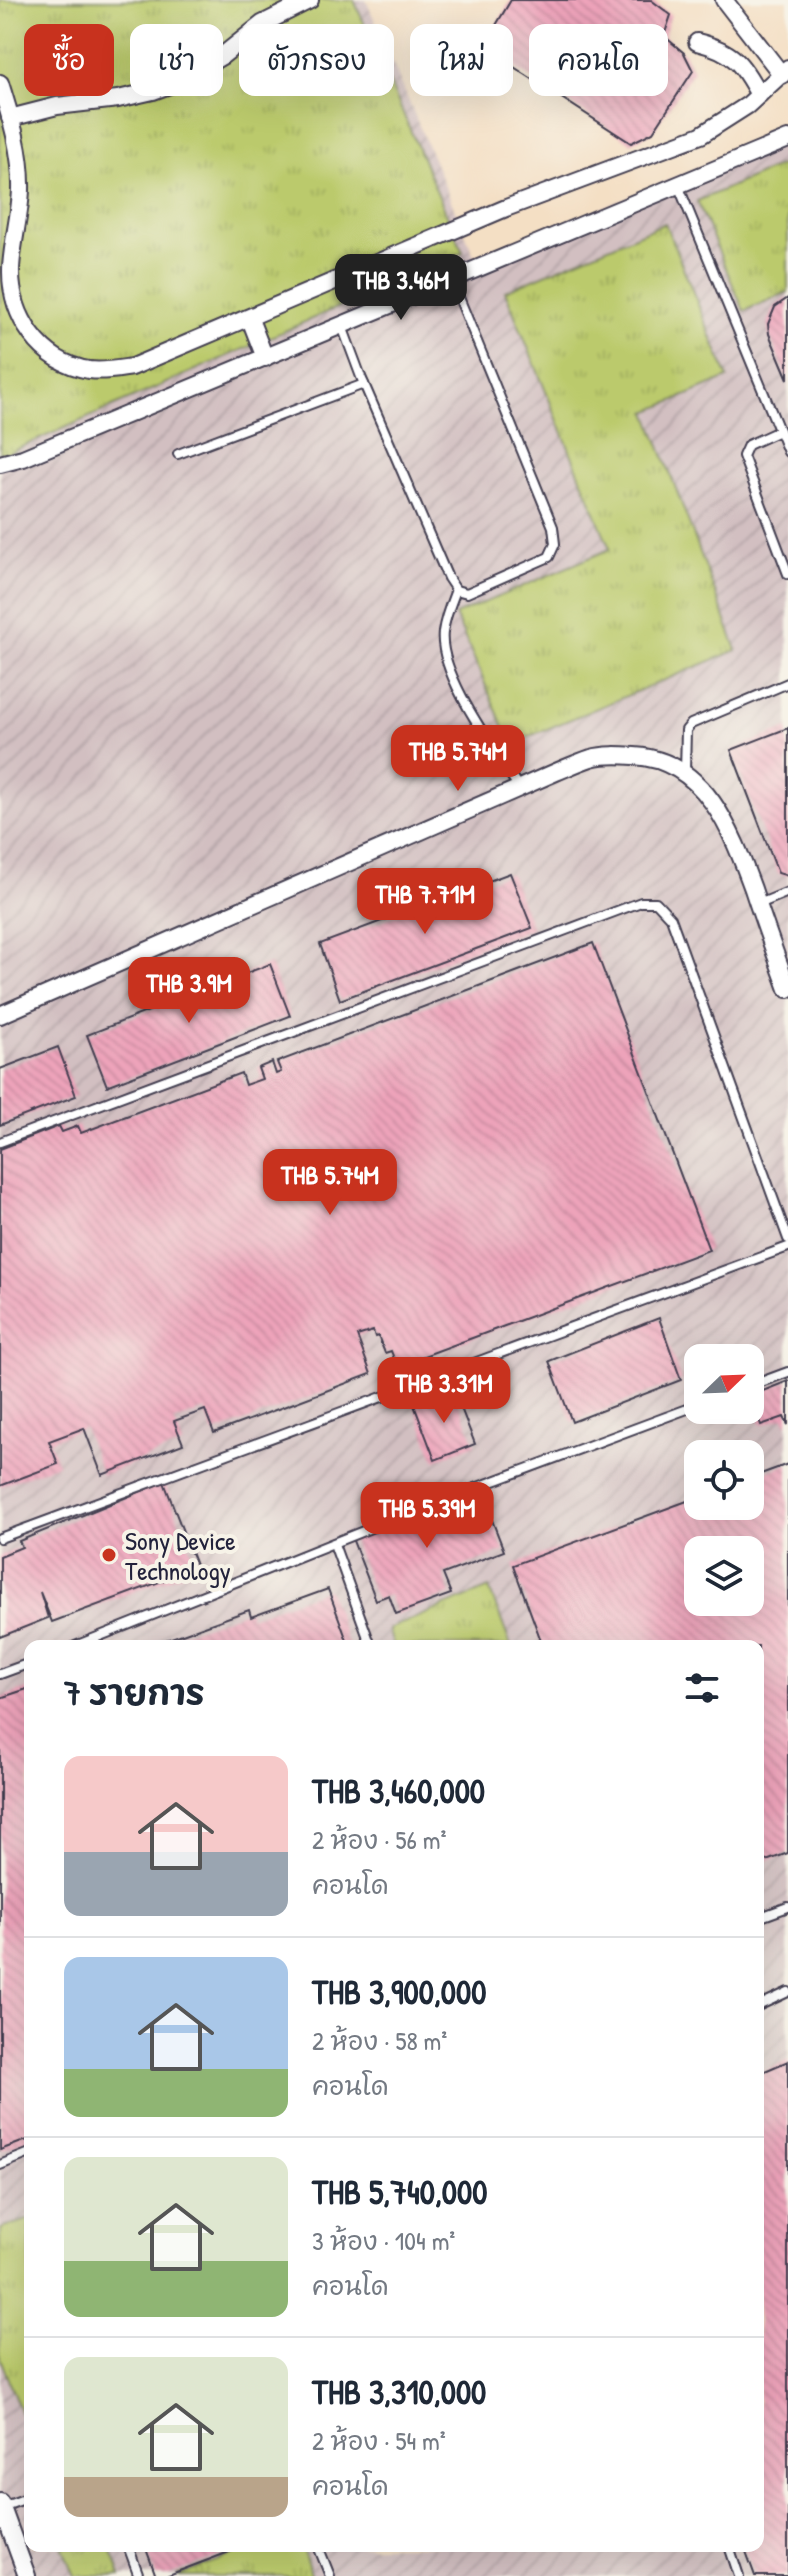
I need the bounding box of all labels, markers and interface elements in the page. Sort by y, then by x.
chip: ซื้อ [24,24,114,96]
chip: เช่า [130,24,223,96]
chip: ตัวกรอง [239,24,394,96]
chip: ใหม่ [410,24,513,96]
chip: คอนโด [529,24,668,96]
pin: THB 3.46M [309,254,493,322]
text: THB 3.46M [353,262,449,297]
pin: THB 5.74M [366,725,550,793]
text: THB 5.74M [409,733,507,768]
pin: THB 7.71M [333,868,517,936]
text: THB 7.71M [375,876,475,911]
pin: THB 3.9M [106,957,272,1025]
text: THB 3.9M [146,965,232,1000]
pin: THB 5.74M [238,1149,422,1217]
text: THB 5.74M [281,1157,379,1192]
north arrow [684,1344,764,1424]
map controls [684,1344,764,1616]
pin: THB 3.31M [352,1357,536,1425]
text: THB 3.31M [395,1365,493,1400]
button: locate [684,1440,764,1520]
pin: THB 5.39M [335,1482,519,1550]
text: THB 5.39M [379,1490,475,1525]
place label: Sony Device Technology [125,1523,236,1588]
button: layers [684,1536,764,1616]
marker: Sony Device Technology [100,1546,118,1564]
icon: filters [680,1666,724,1710]
text: 7 รายการ [64,1670,205,1716]
text: THB 3,460,000 [312,1768,485,1814]
icon: home [128,1788,224,1884]
text: 2 ห้อง · 56 m² [312,1822,446,1857]
text: คอนโด [312,1867,389,1902]
text: THB 3,900,000 [312,1969,487,2015]
icon: home [128,1989,224,2085]
text: 2 ห้อง · 58 m² [312,2023,447,2058]
text: คอนโด [312,2068,389,2103]
text: THB 5,740,000 [312,2169,488,2215]
icon: home [128,2189,224,2285]
text: 3 ห้อง · 104 m² [312,2223,455,2258]
text: คอนโด [312,2268,389,2303]
text: THB 3,310,000 [312,2369,486,2415]
icon: home [128,2389,224,2485]
text: 2 ห้อง · 54 m² [312,2423,446,2458]
text: คอนโด [312,2468,389,2503]

